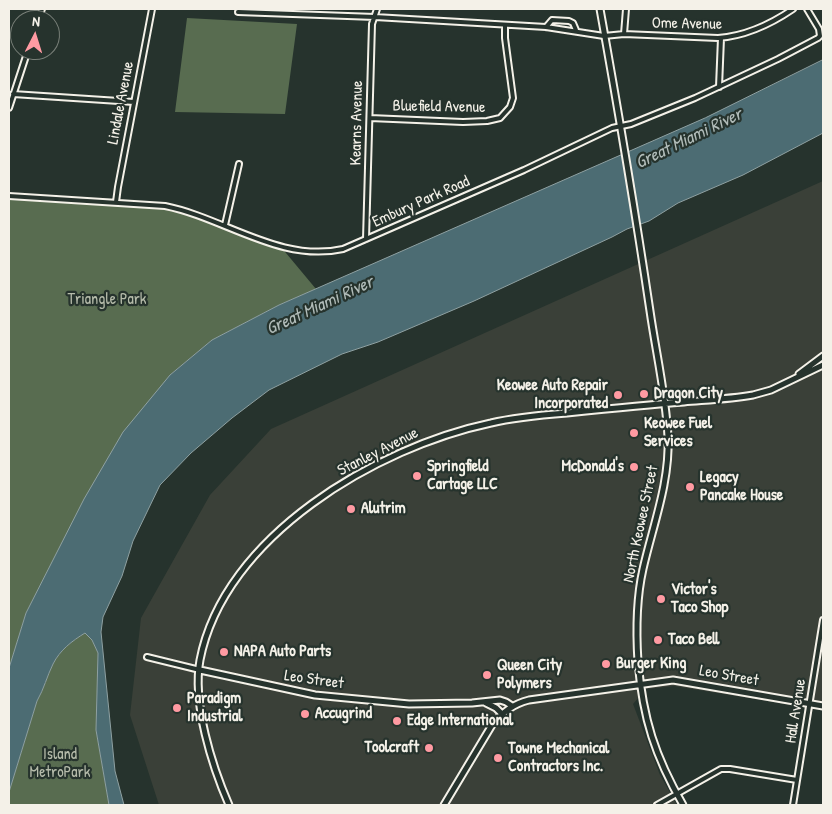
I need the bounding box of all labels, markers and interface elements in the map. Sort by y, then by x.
north arrow [10,10,60,60]
text: N [32,11,41,30]
street label: Ome Avenue [652,14,722,34]
street label: Lindale Avenue [104,60,138,146]
street label: Kearns Avenue [347,80,367,166]
street label: Bluefield Avenue [393,97,485,117]
water label: Great Miami River [632,104,746,174]
street label: Embury Park Road [369,172,473,232]
water label: Great Miami River [263,272,377,340]
park label: Triangle Park [68,290,146,310]
place label: Keowee Auto Repair Incorporated [497,376,608,414]
place label: Dragon City [654,384,723,404]
marker: Dragon City [638,388,650,400]
marker: Keowee Auto Repair Incorporated [612,389,624,401]
place label: Keowee Fuel Services [644,414,712,452]
street label: Stanley Avenue [334,423,422,481]
marker: Keowee Fuel Services [628,427,640,439]
place label: Springfield Cartage LLC [427,457,498,495]
place label: McDonald's [561,457,624,477]
marker: McDonald's [628,461,640,473]
street label: North Keowee Street [619,464,663,584]
place label: Legacy Pancake House [700,468,783,506]
marker: Springfield Cartage LLC [411,470,423,482]
marker: Legacy Pancake House [684,481,696,493]
place label: Alutrim [361,499,406,519]
marker: Alutrim [345,503,357,515]
place label: Victor's Taco Shop [671,580,728,618]
marker: Victor's Taco Shop [655,593,667,605]
place label: Taco Bell [668,630,719,650]
marker: Taco Bell [652,634,664,646]
place label: NAPA Auto Parts [234,642,331,662]
marker: NAPA Auto Parts [218,646,230,658]
place label: Burger King [616,654,686,674]
place label: Queen City Polymers [497,656,562,694]
marker: Burger King [600,658,612,670]
street label: Leo Street [698,661,760,691]
street label: Leo Street [283,666,345,694]
marker: Queen City Polymers [481,669,493,681]
street label: Hall Avenue [781,677,811,745]
place label: Paradigm Industrial [187,689,243,727]
marker: Paradigm Industrial [171,702,183,714]
place label: Accugrind [315,704,372,724]
marker: Accugrind [299,708,311,720]
place label: Edge International [407,711,513,731]
marker: Edge International [391,715,403,727]
place label: Toolcraft [364,738,419,758]
place label: Towne Mechanical Contractors Inc. [508,739,609,777]
marker: Toolcraft [423,742,435,754]
park label: Island MetroPark [30,745,90,783]
marker: Towne Mechanical Contractors Inc. [492,752,504,764]

